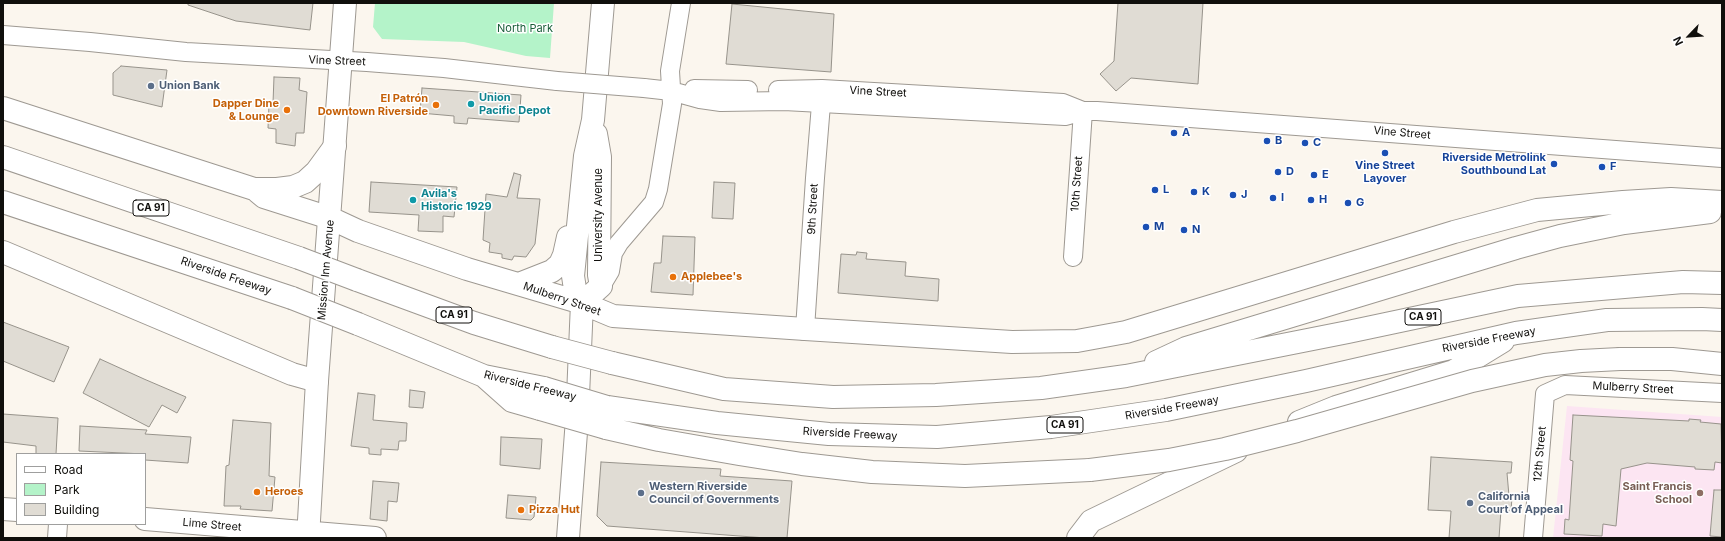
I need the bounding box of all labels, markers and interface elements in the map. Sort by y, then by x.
north arrow [1669,16,1709,56]
park label: North Park [497,22,553,36]
text: N [1670,34,1686,48]
street label: Vine Street [308,53,366,69]
place label: Union Bank [159,79,220,93]
marker: Union Bank [146,81,156,91]
street label: Vine Street [849,84,907,100]
place label: Union Pacific Depot [479,91,551,117]
place label: El Patrón Downtown Riverside [318,92,428,118]
place label: Dapper Dine & Lounge [213,97,279,123]
marker: Union Pacific Depot [466,99,476,109]
marker: El Patrón Downtown Riverside [431,100,441,110]
marker: Dapper Dine & Lounge [282,105,292,115]
street label: Vine Street [1373,124,1431,142]
place label: A [1182,126,1190,140]
marker: A [1169,128,1179,138]
place label: B [1275,134,1282,148]
marker: B [1262,136,1272,146]
place label: C [1313,136,1321,150]
marker: C [1300,138,1310,148]
marker: Vine Street Layover [1380,148,1390,158]
place label: Riverside Metrolink Southbound Lat [1442,151,1546,177]
street label: 10th Street [1068,156,1086,212]
place label: Vine Street Layover [1355,159,1415,185]
marker: Riverside Metrolink Southbound Lat [1549,159,1559,169]
place label: F [1610,160,1616,174]
marker: F [1597,162,1607,172]
place label: D [1286,165,1294,179]
marker: D [1273,167,1283,177]
street label: University Avenue [592,168,606,262]
place label: E [1322,168,1329,182]
marker: E [1309,170,1319,180]
street label: 9th Street [805,183,821,235]
place label: L [1163,183,1169,197]
marker: L [1150,185,1160,195]
place label: K [1202,185,1210,199]
place label: Avila's Historic 1929 [421,187,492,213]
marker: K [1189,187,1199,197]
place label: J [1241,188,1247,202]
marker: J [1228,190,1238,200]
place label: I [1281,191,1284,205]
marker: I [1268,193,1278,203]
place label: H [1319,193,1327,207]
marker: Avila's Historic 1929 [408,195,418,205]
marker: H [1306,195,1316,205]
place label: G [1356,196,1364,210]
marker: G [1343,198,1353,208]
road number: CA 91 [133,200,169,216]
street label: Mission Inn Avenue [315,219,337,321]
place label: M [1154,220,1164,234]
marker: M [1141,222,1151,232]
place label: N [1192,223,1200,237]
marker: N [1179,225,1189,235]
street label: Riverside Freeway [179,254,273,298]
place label: Applebee's [681,270,742,284]
marker: Applebee's [668,272,678,282]
street label: Mulberry Street [521,280,603,318]
road number: CA 91 [436,307,472,323]
road number: CA 91 [1405,309,1441,325]
street label: Riverside Freeway [1441,324,1537,356]
street label: Riverside Freeway [482,368,578,404]
street label: Mulberry Street [1592,379,1674,397]
street label: Riverside Freeway [1124,393,1220,423]
road number: CA 91 [1047,417,1083,433]
street label: Riverside Freeway [802,425,898,443]
street label: 12th Street [1531,426,1549,482]
legend [16,453,146,525]
text: Road [54,462,83,477]
place label: Western Riverside Council of Governments [649,480,779,506]
place label: Saint Francis School [1623,480,1692,506]
text: Park [54,482,80,497]
place label: Heroes [265,485,303,499]
marker: Heroes [252,487,262,497]
marker: Western Riverside Council of Governments [636,488,646,498]
marker: Saint Francis School [1695,488,1705,498]
place label: California Court of Appeal [1478,490,1563,516]
marker: California Court of Appeal [1465,498,1475,508]
text: Building [54,502,99,517]
place label: Pizza Hut [529,503,580,517]
marker: Pizza Hut [516,505,526,515]
street label: Lime Street [182,516,242,534]

